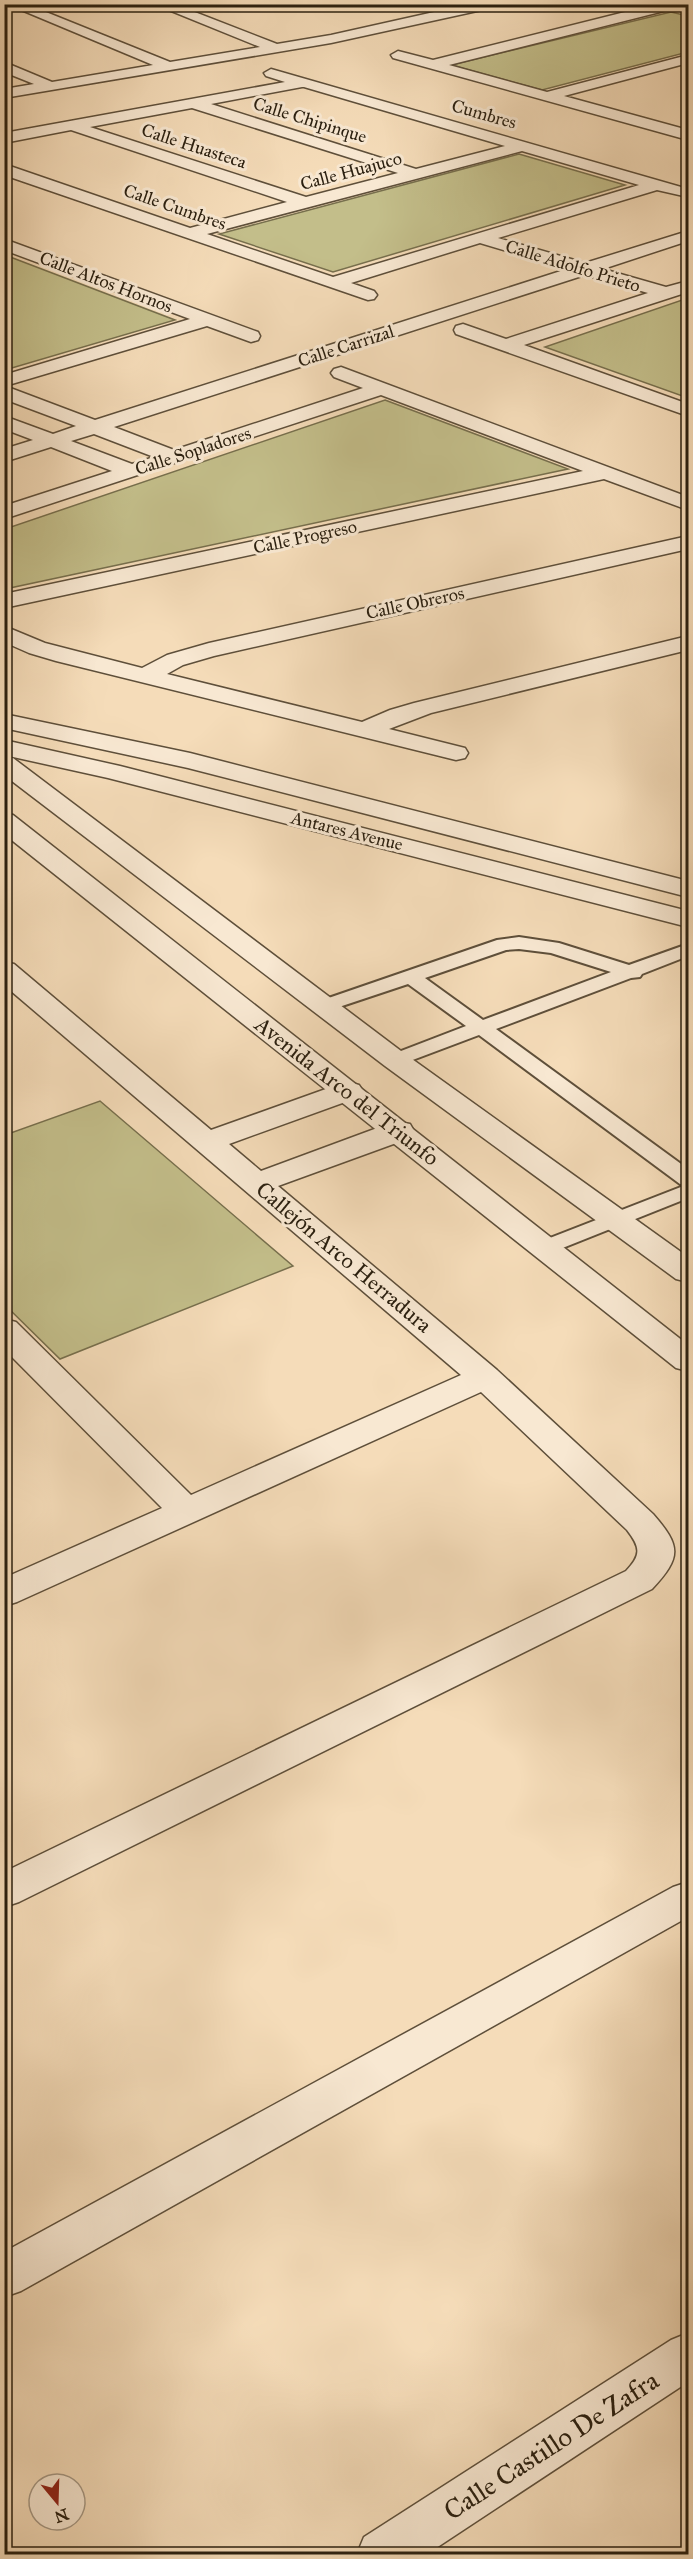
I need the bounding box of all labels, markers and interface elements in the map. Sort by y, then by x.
street label: Calle Chipinque [250,92,369,149]
street label: Cumbres [449,94,519,134]
street label: Calle Huasteca [139,119,250,173]
street label: Calle Huajuco [298,147,404,195]
street label: Calle Cumbres [121,179,229,235]
street label: Calle Adolfo Prieto [503,235,643,297]
street label: Calle Altos Hornos [36,247,176,317]
street label: Calle Carrizal [295,320,397,372]
street label: Calle Sopladores [132,422,254,480]
street label: Calle Progreso [251,515,359,560]
street label: Calle Obreros [364,582,466,624]
street label: Antares Avenue [288,806,405,856]
street label: Avenida Arco del Triunfo [249,1010,444,1171]
street label: Callejón Arco Herradura [251,1176,438,1339]
street label: Calle Castillo De Zafra [437,2363,665,2527]
north arrow [27,2472,87,2532]
text: N [52,2505,71,2527]

